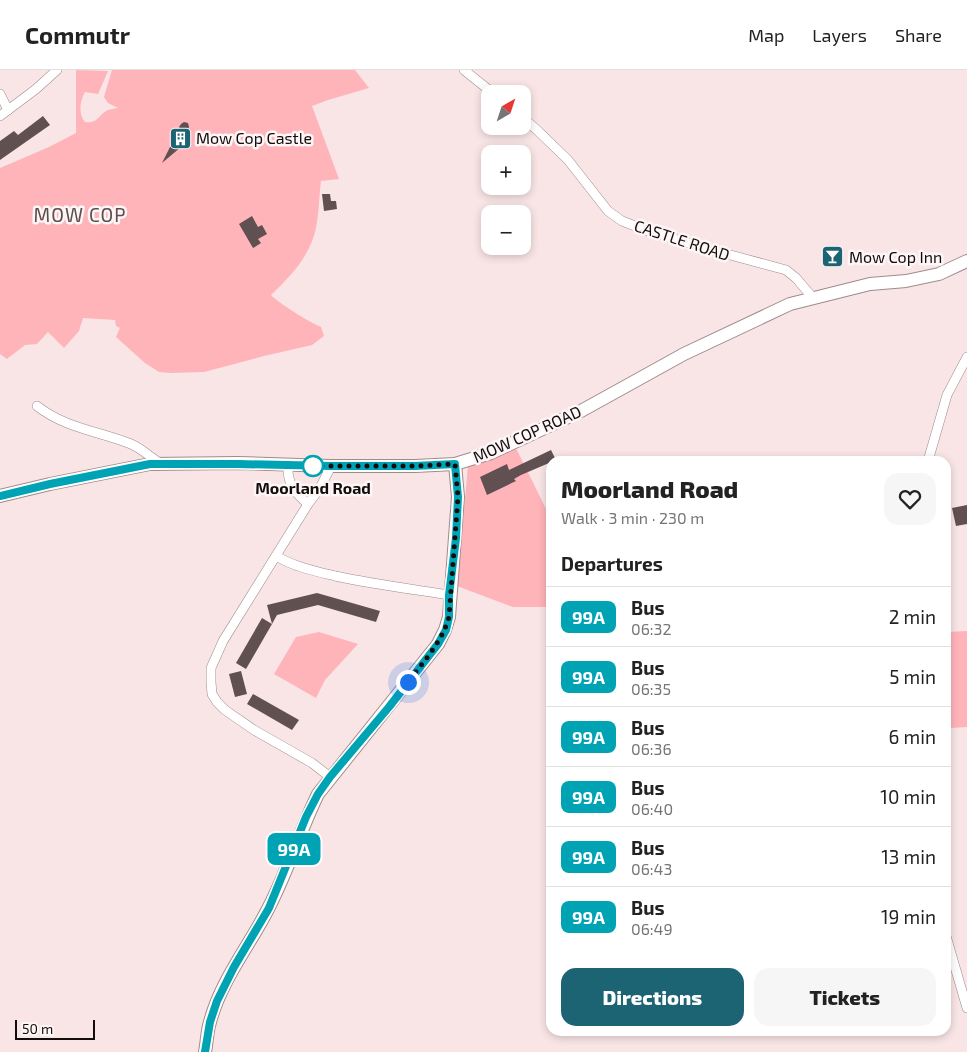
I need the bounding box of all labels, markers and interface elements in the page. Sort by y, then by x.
text: Commutr [25,20,130,49]
text: Map [748,24,784,46]
text: Layers [812,24,867,46]
text: Share [895,24,942,46]
north arrow [481,85,531,135]
map controls [481,85,531,255]
building icon: Mow Cop Castle [168,126,192,150]
place label: Mow Cop Castle [196,128,312,147]
button: + [481,145,531,195]
district label: MOW COP [34,203,126,226]
button: − [481,205,531,255]
street label: CASTLE ROAD [632,215,732,264]
bar icon: Mow Cop Inn [821,245,845,269]
place label: Mow Cop Inn [849,247,942,266]
street label: MOW COP ROAD [470,401,584,466]
marker: Moorland Road [302,455,324,477]
button: heart [884,473,936,525]
text: Moorland Road [561,474,738,503]
place label: Moorland Road [255,478,371,497]
text: Walk · 3 min · 230 m [561,508,704,527]
text: Departures [561,552,663,575]
text: Bus [631,596,665,619]
text: 2 min [889,605,936,628]
text: 99A [572,606,605,628]
text: 06:32 [631,619,671,638]
text: Bus [631,656,665,679]
text: 5 min [889,665,936,688]
text: 99A [572,666,605,688]
your location [396,670,421,695]
text: 06:35 [631,679,671,698]
text: Bus [631,716,665,739]
text: 6 min [888,725,936,748]
text: 99A [572,726,605,748]
text: 06:36 [631,739,672,758]
text: Bus [631,776,665,799]
text: 10 min [880,785,936,808]
text: 99A [572,786,605,808]
text: 06:40 [631,799,673,818]
line badge: 99A [265,833,323,865]
text: Bus [631,836,665,859]
text: 99A [278,838,311,860]
text: 13 min [881,845,936,868]
text: 99A [572,846,605,868]
text: 06:43 [631,859,672,878]
text: Bus [631,896,665,919]
text: 19 min [881,905,936,928]
text: 99A [572,906,605,928]
text: 06:49 [631,919,673,938]
button: Directions [561,968,744,1026]
button: Tickets [754,968,936,1026]
scale bar [15,1017,95,1040]
text: 50 m [22,1020,53,1037]

